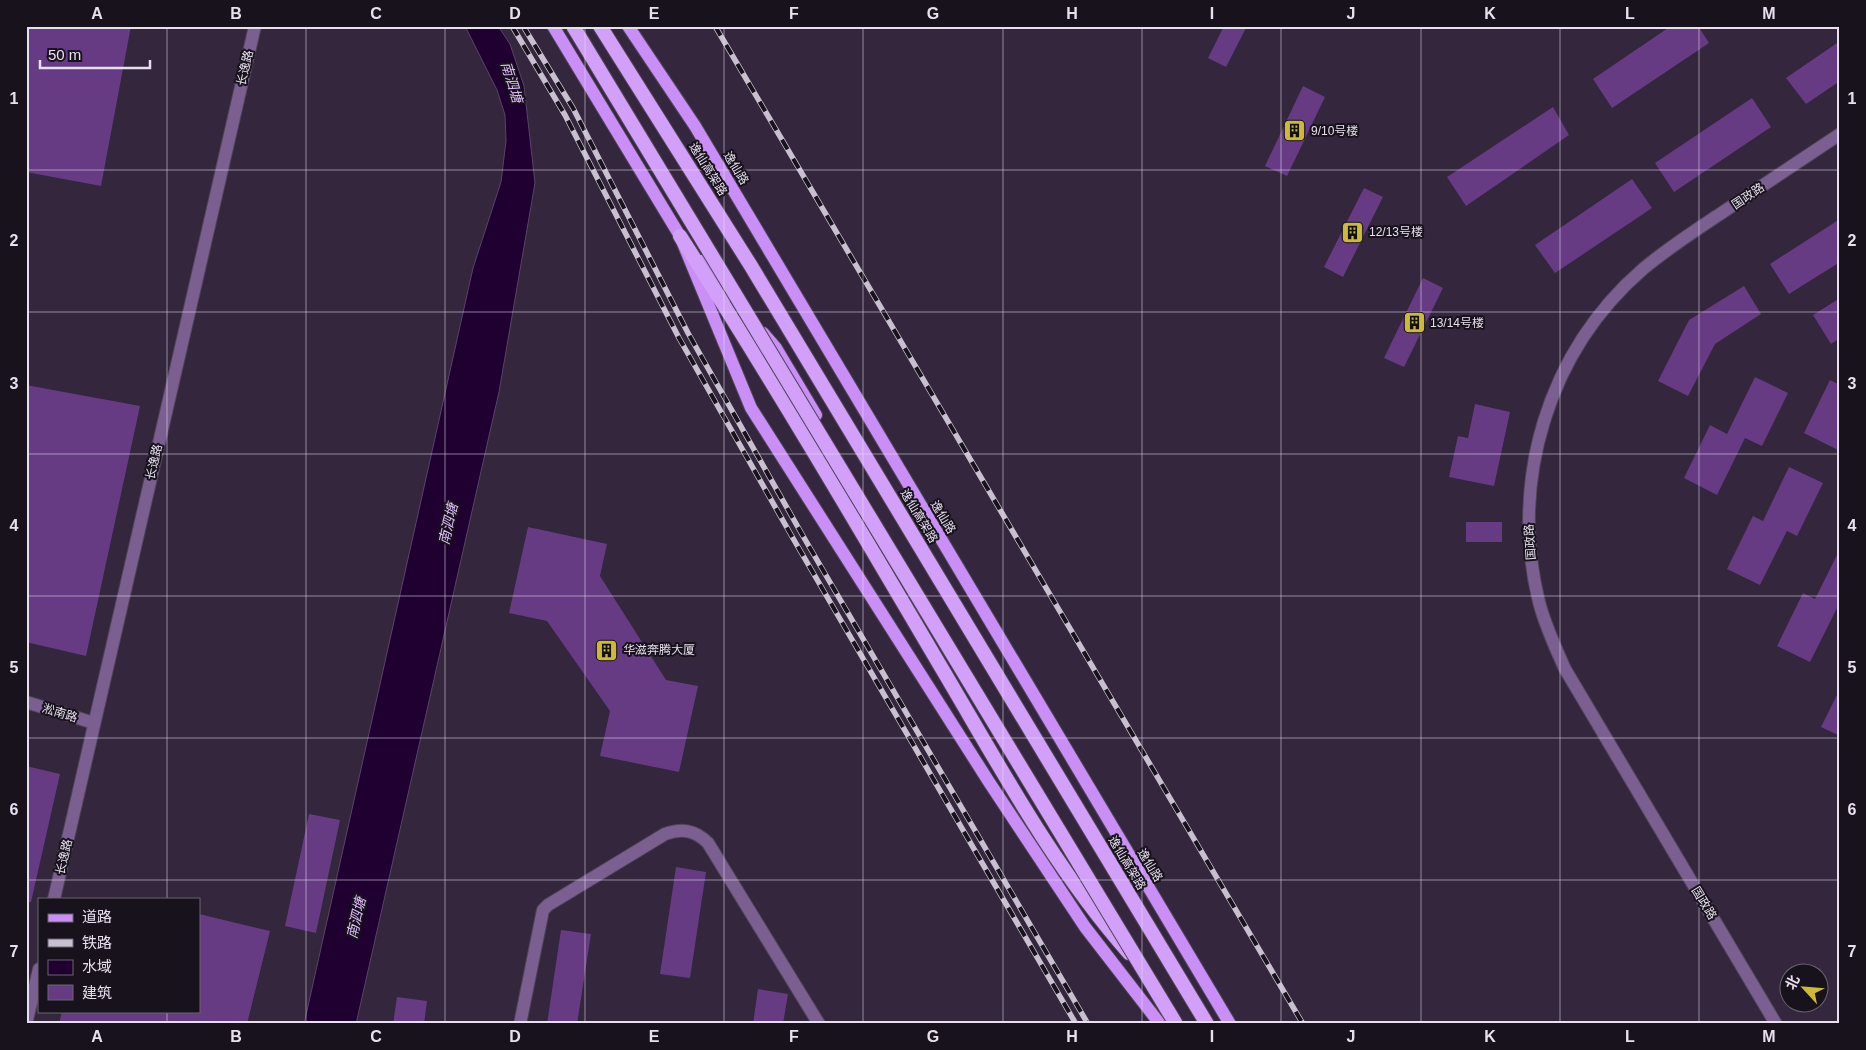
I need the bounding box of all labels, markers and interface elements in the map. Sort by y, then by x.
text: A [91,5,103,22]
text: B [230,5,242,22]
text: C [370,5,382,22]
text: D [509,5,521,22]
text: E [649,5,660,22]
text: F [789,5,799,22]
text: G [927,5,939,22]
text: H [1066,5,1078,22]
text: I [1210,5,1214,22]
text: J [1347,5,1355,22]
text: K [1484,5,1496,22]
text: L [1625,5,1635,22]
text: M [1762,5,1776,22]
scale bar [40,38,150,70]
text: 50 m [48,46,81,63]
street label: 长逸路 [234,49,256,87]
water label: 南泗塘 [498,60,526,106]
text: 1 [10,90,19,107]
text: 1 [1848,90,1857,107]
building icon: 9/10号楼 [1283,119,1307,143]
place label: 9/10号楼 [1311,124,1358,138]
street label: 逸仙高架路 [686,140,730,198]
street label: 逸仙路 [721,149,751,187]
street label: 国政路 [1729,180,1767,212]
building icon: 12/13号楼 [1341,220,1365,244]
place label: 12/13号楼 [1369,225,1423,239]
text: 2 [10,232,19,249]
text: 2 [1848,232,1857,249]
building icon: 13/14号楼 [1402,311,1426,335]
place label: 13/14号楼 [1430,316,1484,330]
text: 3 [10,375,19,392]
text: 3 [1848,375,1857,392]
street label: 长逸路 [143,443,165,481]
street label: 逸仙高架路 [898,487,940,545]
street label: 逸仙路 [928,498,958,536]
water label: 南泗塘 [435,500,461,546]
text: 4 [10,517,19,534]
text: 4 [1848,517,1857,534]
street label: 国政路 [1522,524,1538,560]
building icon: 华滋奔腾大厦 [595,638,619,662]
place label: 华滋奔腾大厦 [623,643,695,657]
text: 5 [10,659,19,676]
text: 5 [1848,659,1857,676]
street label: 淞南路 [41,701,79,725]
text: 6 [10,801,19,818]
text: 6 [1848,801,1857,818]
street label: 逸仙高架路 [1106,834,1148,892]
street label: 长逸路 [53,838,75,876]
street label: 逸仙路 [1135,846,1165,884]
street label: 国政路 [1689,884,1719,922]
water label: 南泗塘 [343,894,369,940]
legend [38,898,200,1012]
text: 道路 [82,908,112,925]
text: 铁路 [82,934,112,951]
text: 7 [10,943,19,960]
text: 7 [1848,943,1857,960]
text: 水域 [82,958,112,975]
north arrow [1778,962,1828,1012]
text: 北 [1782,973,1803,992]
text: 建筑 [82,984,112,1001]
text: A [91,1028,103,1045]
text: B [230,1028,242,1045]
text: C [370,1028,382,1045]
text: D [509,1028,521,1045]
text: E [649,1028,660,1045]
text: F [789,1028,799,1045]
text: G [927,1028,939,1045]
text: H [1066,1028,1078,1045]
text: I [1210,1028,1214,1045]
text: J [1347,1028,1355,1045]
text: K [1484,1028,1496,1045]
text: L [1625,1028,1635,1045]
text: M [1762,1028,1776,1045]

